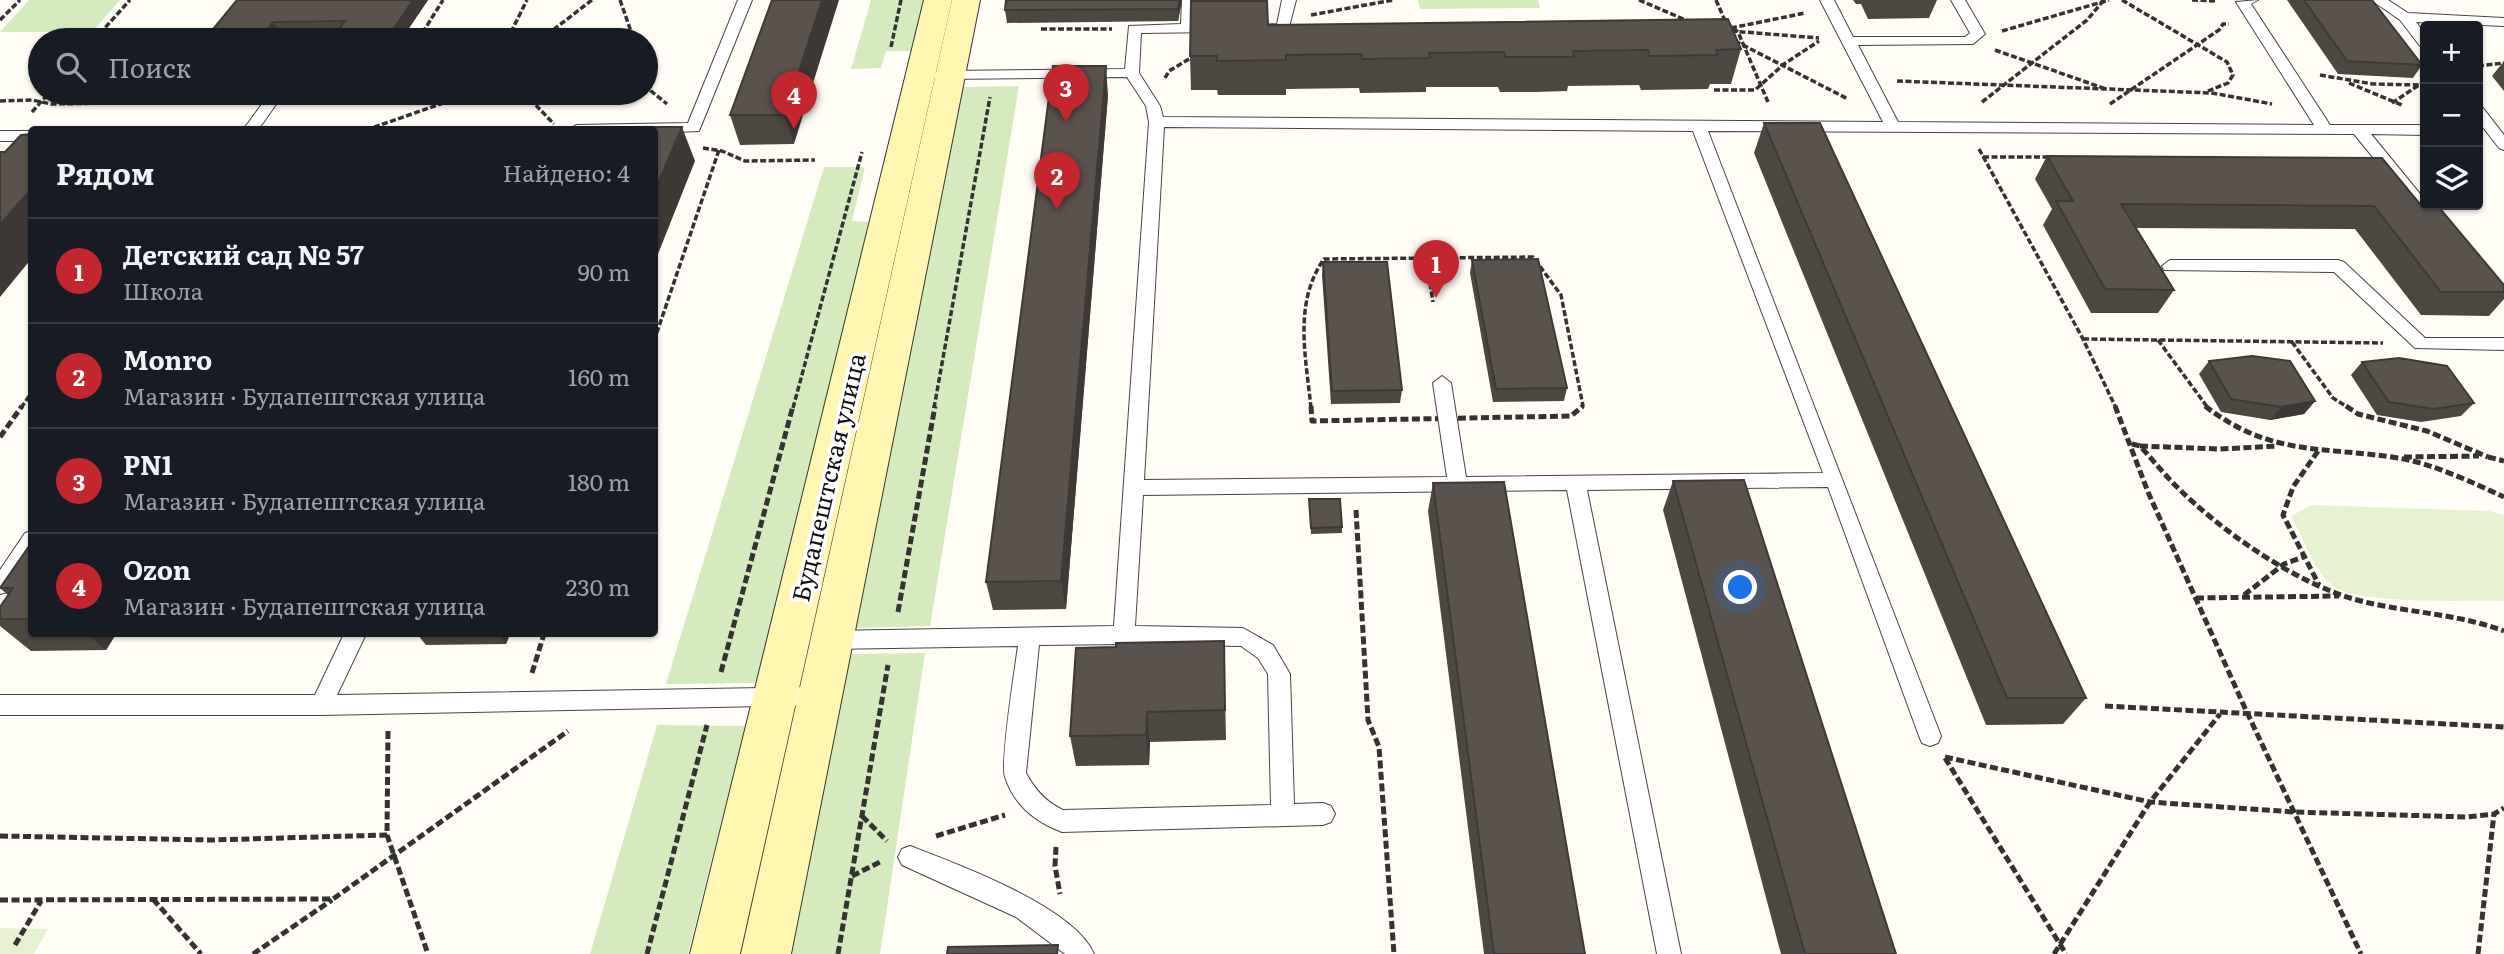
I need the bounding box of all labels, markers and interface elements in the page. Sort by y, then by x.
map controls [2420,21,2483,210]
button: + [2420,21,2483,84]
search box [28,28,658,105]
text: Поиск [108,47,191,86]
icon: search [52,48,90,86]
pin: 3 [1043,64,1089,122]
pin: 4 [771,71,817,129]
button: − [2420,84,2483,147]
button: layers [2420,147,2483,210]
text: Рядом [56,150,154,194]
pin: 2 [1034,152,1080,210]
text: Найдено: 4 [503,155,630,189]
text: Детский сад № 57 [123,234,364,273]
pin: 1 [1413,240,1459,298]
text: 1 [74,254,84,288]
text: 90 m [578,254,630,288]
text: Школа [123,273,203,307]
text: Monro [123,339,212,378]
street label: Будапештская улица [781,349,873,605]
text: 2 [73,359,85,393]
text: 160 m [568,359,630,393]
text: Магазин · Будапештская улица [123,378,485,412]
text: PN1 [123,444,173,483]
text: 3 [73,464,85,498]
text: 180 m [568,464,630,498]
text: Магазин · Будапештская улица [123,483,485,517]
text: Ozon [123,549,191,588]
text: 4 [72,569,86,603]
text: 230 m [566,569,630,603]
your location [1723,570,1757,604]
text: Магазин · Будапештская улица [123,588,485,622]

